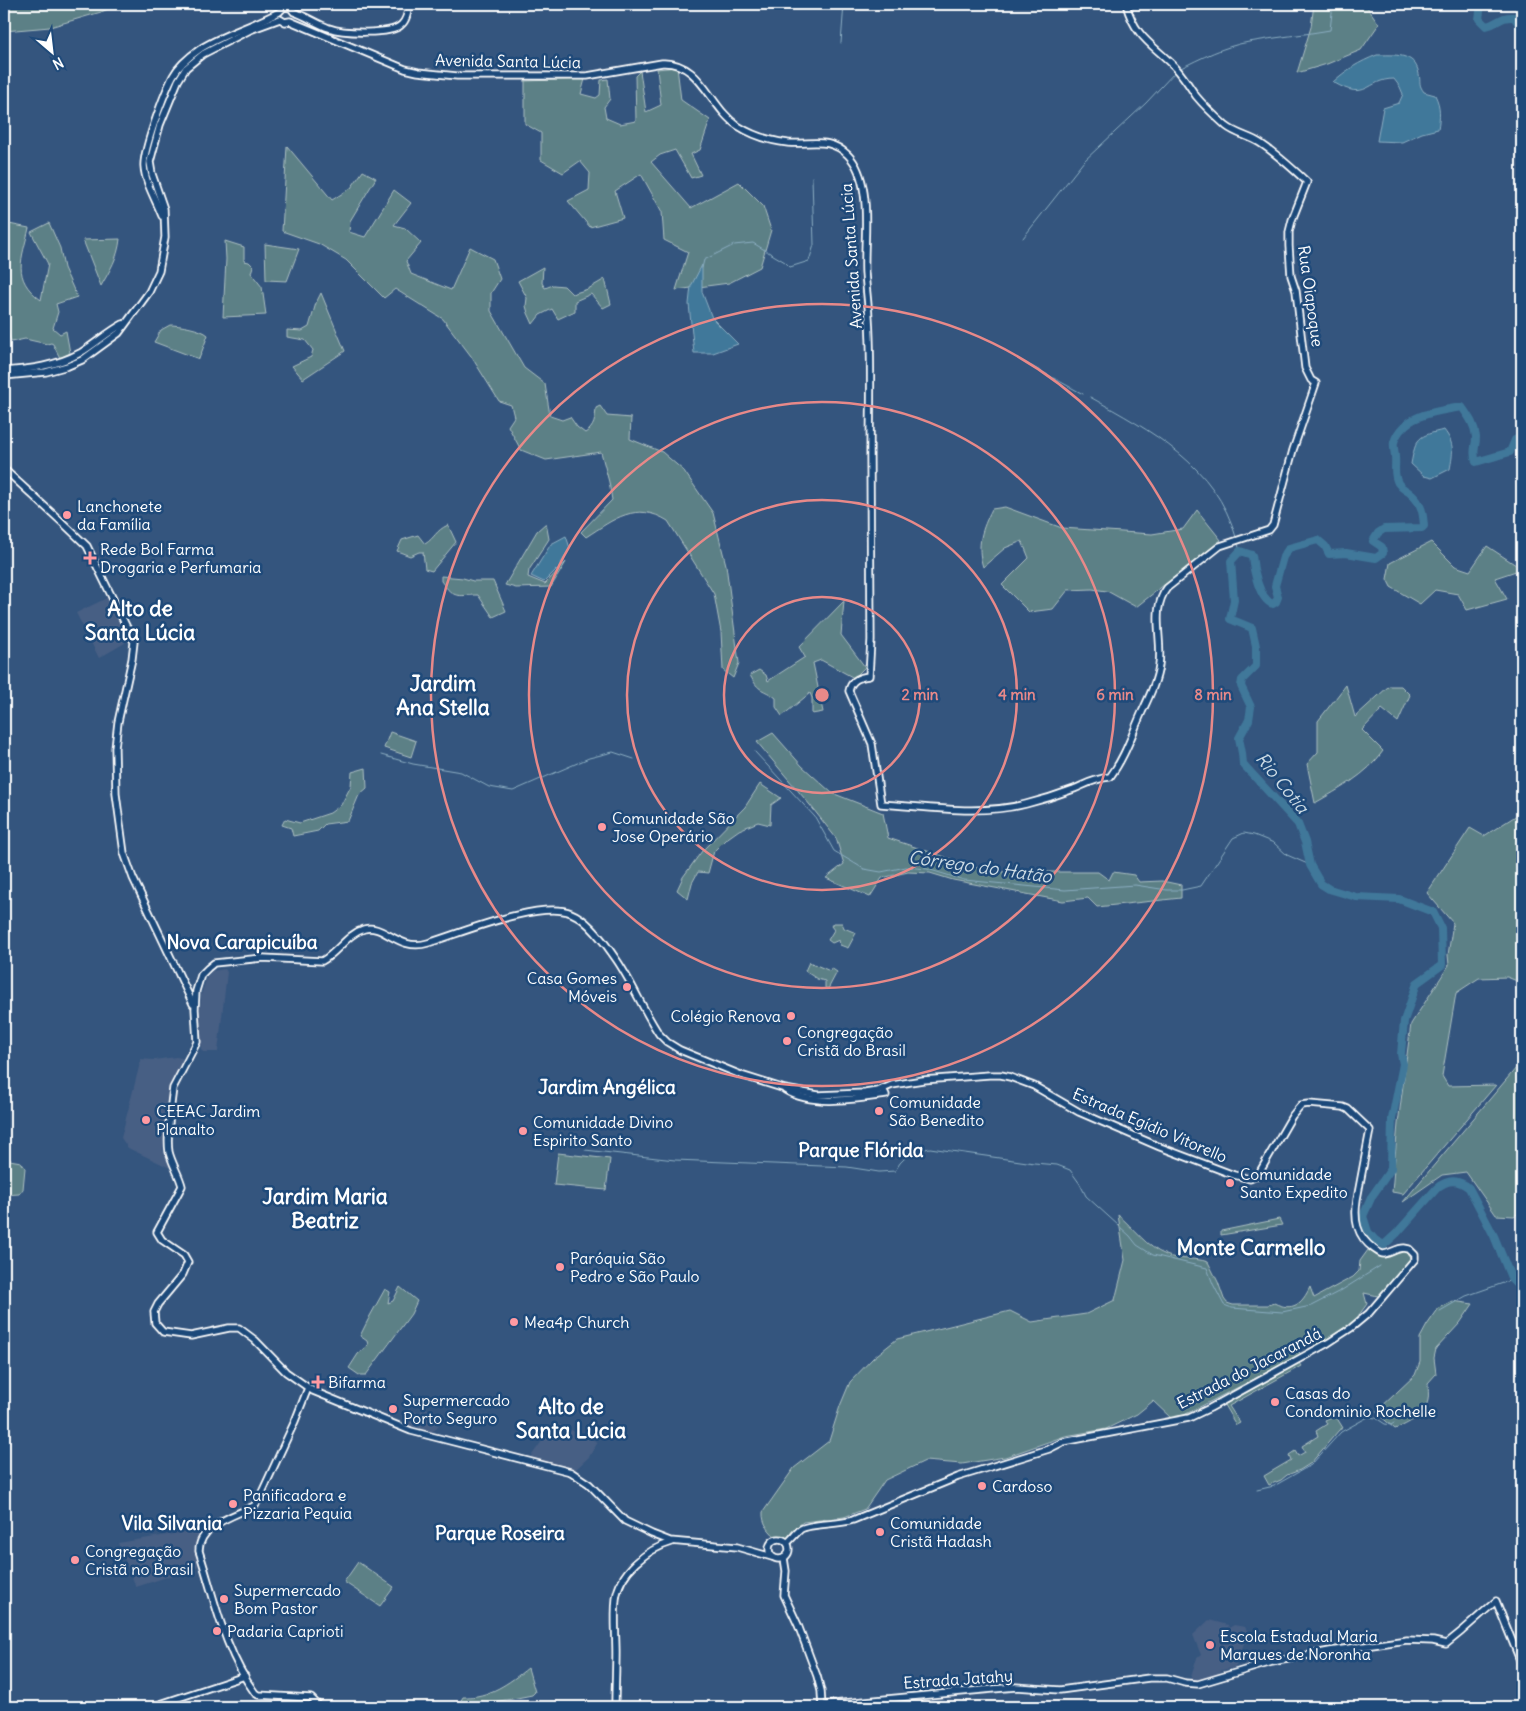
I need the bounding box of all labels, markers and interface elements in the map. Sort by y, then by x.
north arrow [28,28,78,78]
street label: Avenida Santa Lúcia [435,50,581,72]
text: N [50,53,67,74]
street label: Avenida Santa Lúcia [836,183,866,329]
street label: Rua Oiapoque [1294,244,1328,348]
place label: Lanchonete da Família [77,496,162,534]
marker: Lanchonete da Família [61,509,73,521]
place label: Rede Bol Farma Drogaria e Perfumaria [100,539,261,577]
marker: Rede Bol Farma Drogaria e Perfumaria [84,552,96,564]
district label: Alto de Santa Lúcia [85,595,195,646]
district label: Jardim Ana Stella [396,670,490,721]
text: 2 min [902,685,939,704]
text: 4 min [998,685,1036,704]
text: 6 min [1096,685,1134,704]
text: 8 min [1194,685,1232,704]
centre of rings [813,686,831,704]
water label: Rio Cotia [1251,748,1315,819]
place label: Comunidade São Jose Operário [612,808,735,846]
marker: Comunidade São Jose Operário [596,821,608,833]
water label: Córrego do Hatão [907,845,1054,888]
district label: Nova Carapicuíba [166,930,318,954]
place label: Casa Gomes Móveis [527,968,617,1006]
marker: Casa Gomes Móveis [621,981,633,993]
place label: Colégio Renova [671,1006,781,1026]
marker: Colégio Renova [785,1010,797,1022]
place label: Congregação Cristã do Brasil [797,1022,906,1060]
marker: Congregação Cristã do Brasil [781,1035,793,1047]
district label: Jardim Angélica [538,1075,676,1099]
street label: Estrada Egídio Vitorello [1070,1083,1230,1167]
place label: Comunidade São Benedito [889,1092,984,1130]
place label: CEEAC Jardim Planalto [156,1101,260,1139]
marker: Comunidade São Benedito [873,1105,885,1117]
place label: Comunidade Divino Espirito Santo [533,1112,673,1150]
marker: CEEAC Jardim Planalto [140,1114,152,1126]
marker: Comunidade Divino Espirito Santo [517,1125,529,1137]
district label: Parque Flórida [798,1138,924,1162]
place label: Comunidade Santo Expedito [1240,1164,1348,1202]
marker: Comunidade Santo Expedito [1224,1177,1236,1189]
district label: Jardim Maria Beatriz [262,1183,388,1234]
district label: Monte Carmello [1177,1234,1326,1261]
place label: Paróquia São Pedro e São Paulo [570,1248,700,1286]
marker: Paróquia São Pedro e São Paulo [554,1261,566,1273]
place label: Mea4p Church [524,1312,630,1332]
marker: Mea4p Church [508,1316,520,1328]
street label: Estrada do Jacarandá [1173,1323,1325,1413]
place label: Bifarma [328,1372,386,1392]
marker: Bifarma [312,1376,324,1388]
place label: Casas do Condominio Rochelle [1285,1383,1436,1421]
place label: Supermercado Porto Seguro [403,1390,510,1428]
district label: Alto de Santa Lúcia [516,1393,626,1444]
marker: Casas do Condominio Rochelle [1269,1396,1281,1408]
marker: Supermercado Porto Seguro [387,1403,399,1415]
place label: Cardoso [992,1476,1053,1496]
marker: Cardoso [976,1480,988,1492]
place label: Panificadora e Pizzaria Pequia [243,1485,352,1523]
marker: Panificadora e Pizzaria Pequia [227,1498,239,1510]
district label: Vila Silvania [122,1511,223,1535]
place label: Comunidade Cristã Hadash [890,1513,992,1551]
district label: Parque Roseira [435,1521,565,1545]
marker: Comunidade Cristã Hadash [874,1526,886,1538]
place label: Congregação Cristã no Brasil [85,1541,194,1579]
marker: Congregação Cristã no Brasil [69,1554,81,1566]
place label: Supermercado Bom Pastor [234,1580,341,1618]
marker: Supermercado Bom Pastor [218,1593,230,1605]
place label: Padaria Caprioti [227,1621,344,1641]
marker: Padaria Caprioti [211,1625,223,1637]
place label: Escola Estadual Maria Marques de Noronha [1220,1626,1378,1664]
marker: Escola Estadual Maria Marques de Noronha [1204,1639,1216,1651]
street label: Estrada Jatahy [903,1665,1013,1693]

